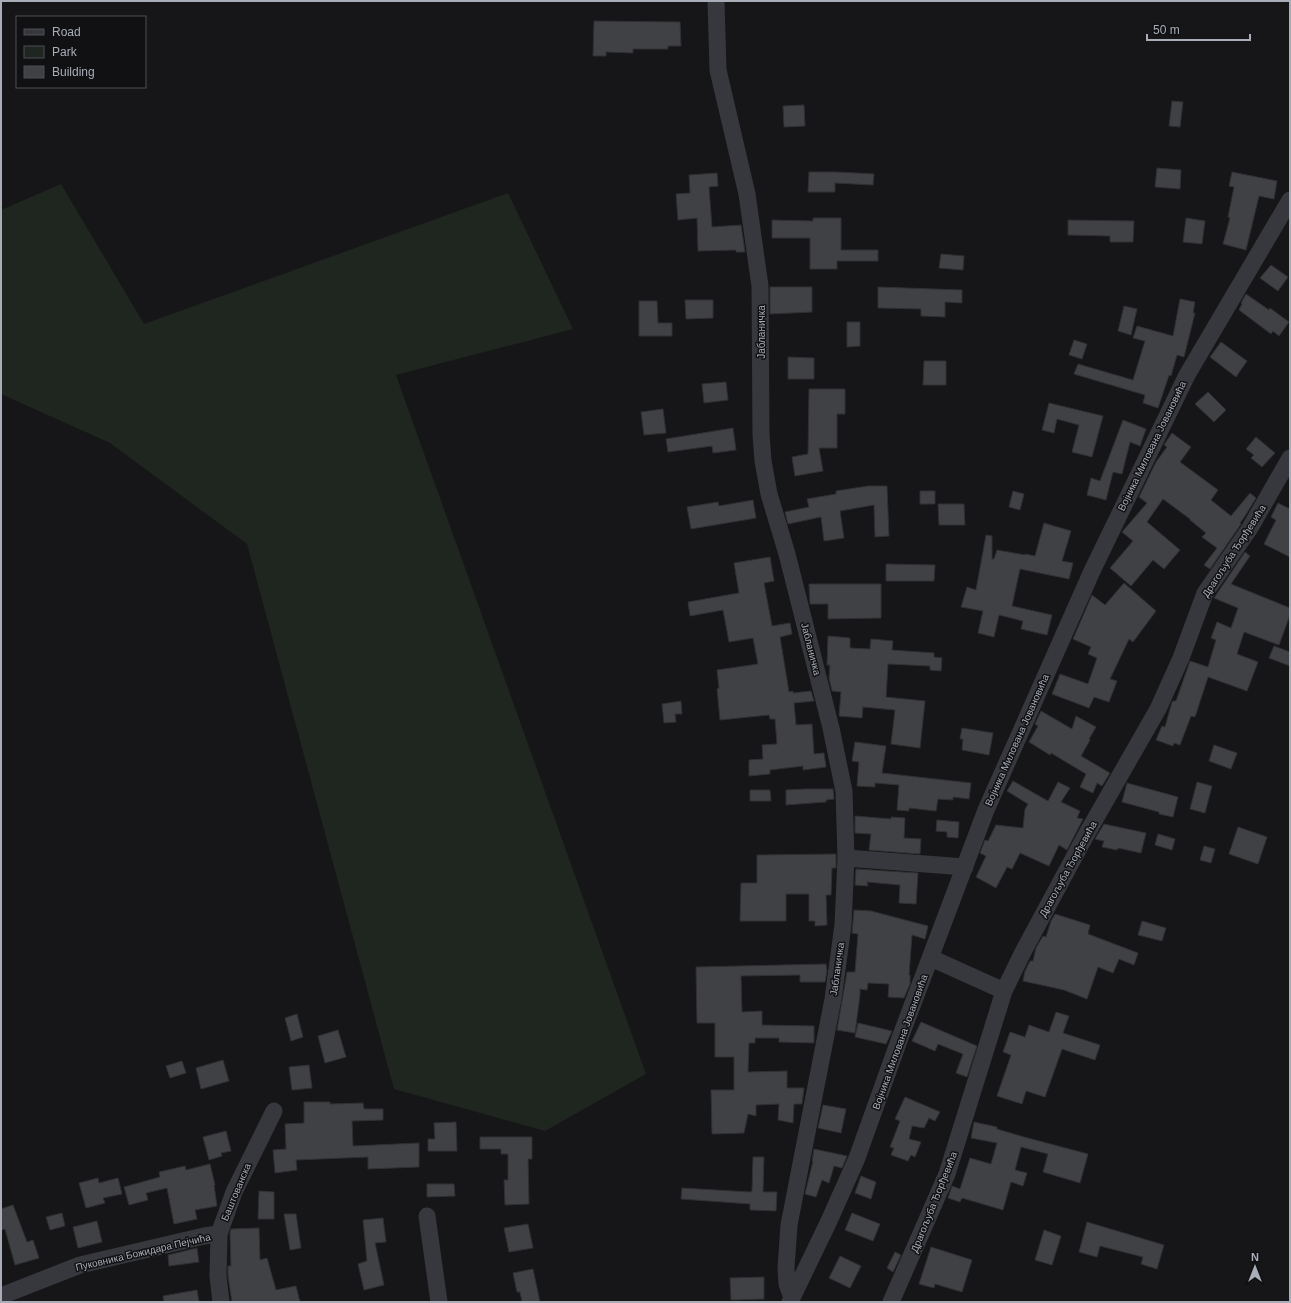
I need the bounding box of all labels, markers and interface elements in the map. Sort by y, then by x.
legend [16,16,146,88]
scale bar [1147,16,1250,42]
text: 50 m [1153,23,1180,37]
text: Road [52,25,81,39]
text: Park [52,45,78,59]
text: Building [52,65,95,79]
street label: Јабланичка [756,305,767,359]
street label: Војника Милована Јовановића [1116,379,1188,513]
street label: Драгољуба Ђорђевића [1200,502,1268,599]
street label: Јабланичка [799,622,823,677]
street label: Војника Милована Јовановића [983,672,1051,808]
street label: Драгољуба Ђорђевића [1037,819,1099,919]
street label: Јабланичка [828,941,846,996]
street label: Војника Милована Јовановића [870,973,930,1111]
street label: Драгољуба Ђорђевића [909,1150,959,1254]
street label: Баштованска [219,1161,253,1223]
street label: Пуковника Божидара Пејчића [74,1231,212,1273]
north arrow [1235,1247,1275,1287]
text: N [1251,1251,1259,1263]

